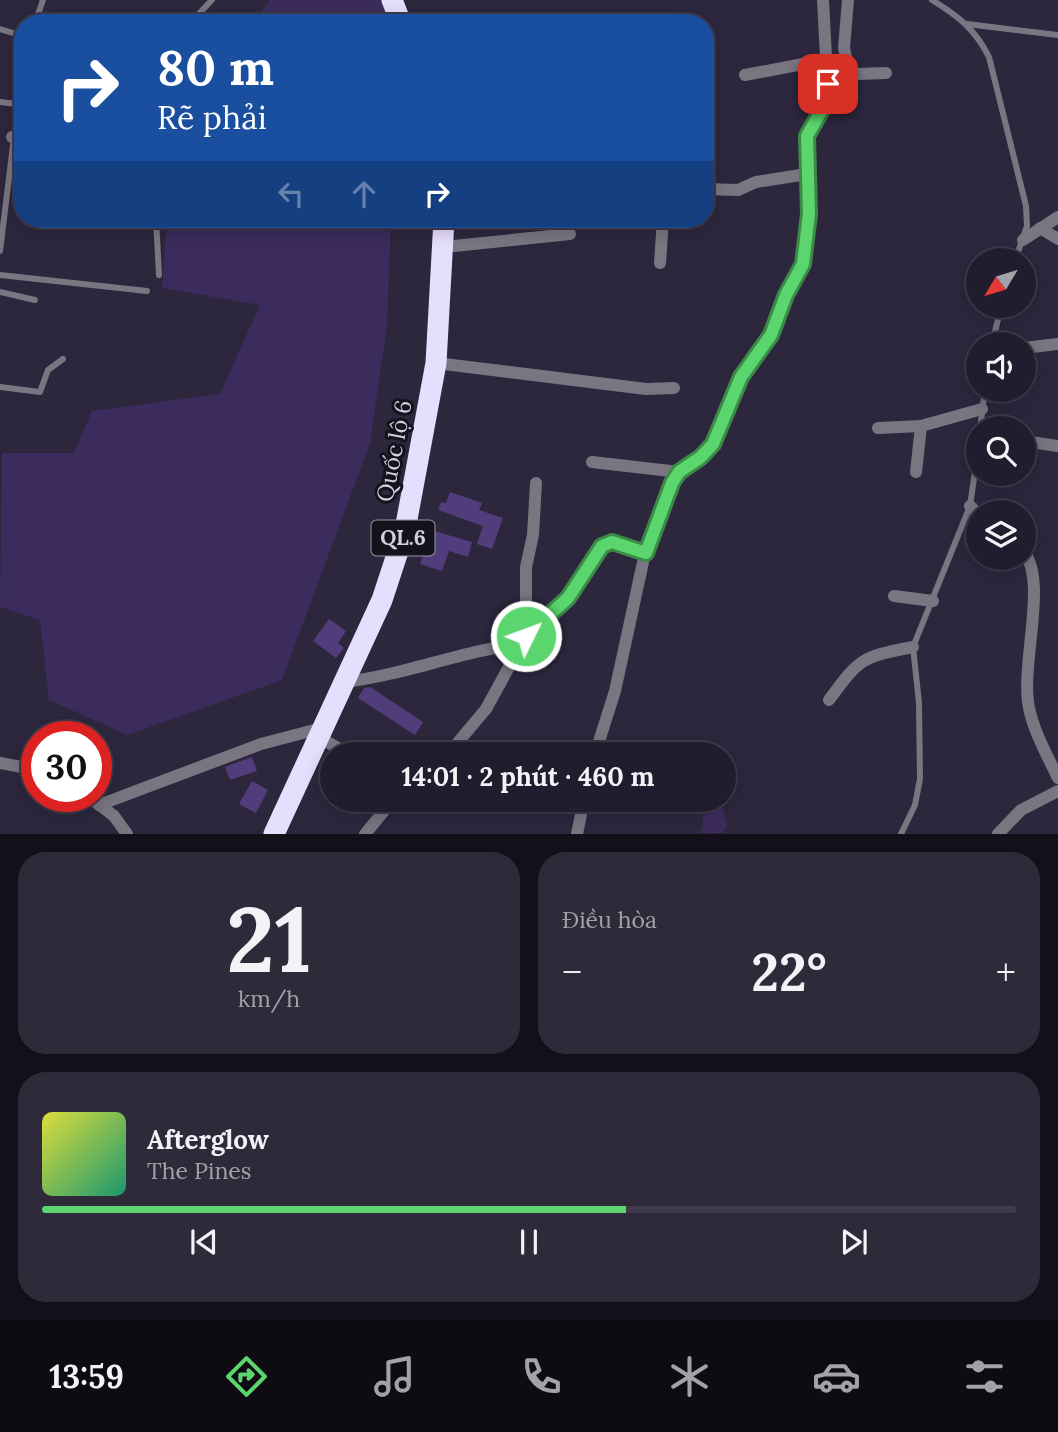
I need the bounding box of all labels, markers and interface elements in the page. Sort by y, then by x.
text: 80 m [157,36,274,98]
icon: right [42,42,133,133]
pin [798,54,858,114]
icon: arrive [809,65,847,103]
text: Rẽ phải [157,97,267,138]
icon: left [272,175,310,213]
icon: ahead [345,175,383,213]
icon: right [418,175,456,213]
north arrow [966,248,1036,318]
map controls [966,248,1036,570]
button: sound [966,332,1036,402]
street label: Quốc lộ 6 [369,398,418,504]
button: search [966,416,1036,486]
button: layers [966,500,1036,570]
road number: QL.6 [372,520,434,556]
position arrow [489,599,563,673]
speed limit sign: 30 [21,721,112,812]
text: 14:01 · 2 phút · 460 m [402,760,654,793]
text: 21 [226,880,312,997]
text: Điều hòa [562,905,657,934]
text: 22° [751,939,827,1005]
text: − [562,948,582,996]
text: + [996,948,1016,996]
text: km/h [238,984,300,1013]
text: Afterglow [147,1123,269,1156]
text: The Pines [147,1156,252,1185]
icon: previous [185,1223,223,1261]
icon: pause [510,1223,548,1261]
icon: next [835,1223,873,1261]
icon: directions [222,1352,271,1401]
icon: music [370,1352,419,1401]
icon: phone [517,1352,566,1401]
icon: climate [665,1352,714,1401]
icon: car [812,1352,861,1401]
icon: filters [960,1352,1009,1401]
text: 13:59 [49,1356,124,1397]

